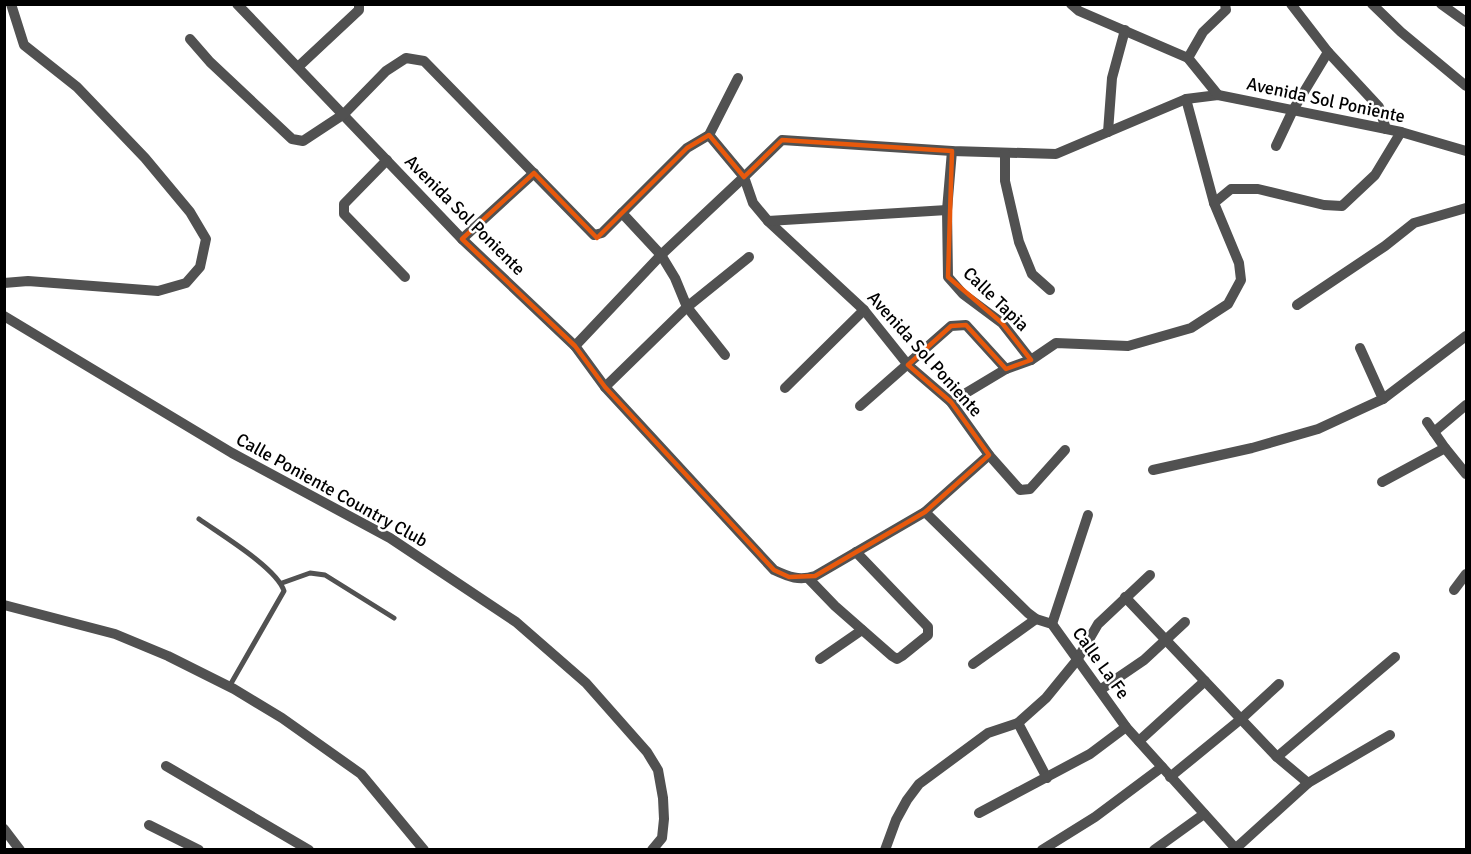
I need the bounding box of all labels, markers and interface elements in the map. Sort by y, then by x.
street label: Avenida Sol Poniente [1245,72,1407,128]
street label: Avenida Sol Poniente [400,150,530,280]
street label: Calle Tapia [958,262,1034,336]
street label: Avenida Sol Poniente [863,287,987,421]
street label: Calle Poniente Country Club [232,428,432,552]
street label: Calle La Fe [1068,623,1134,703]

